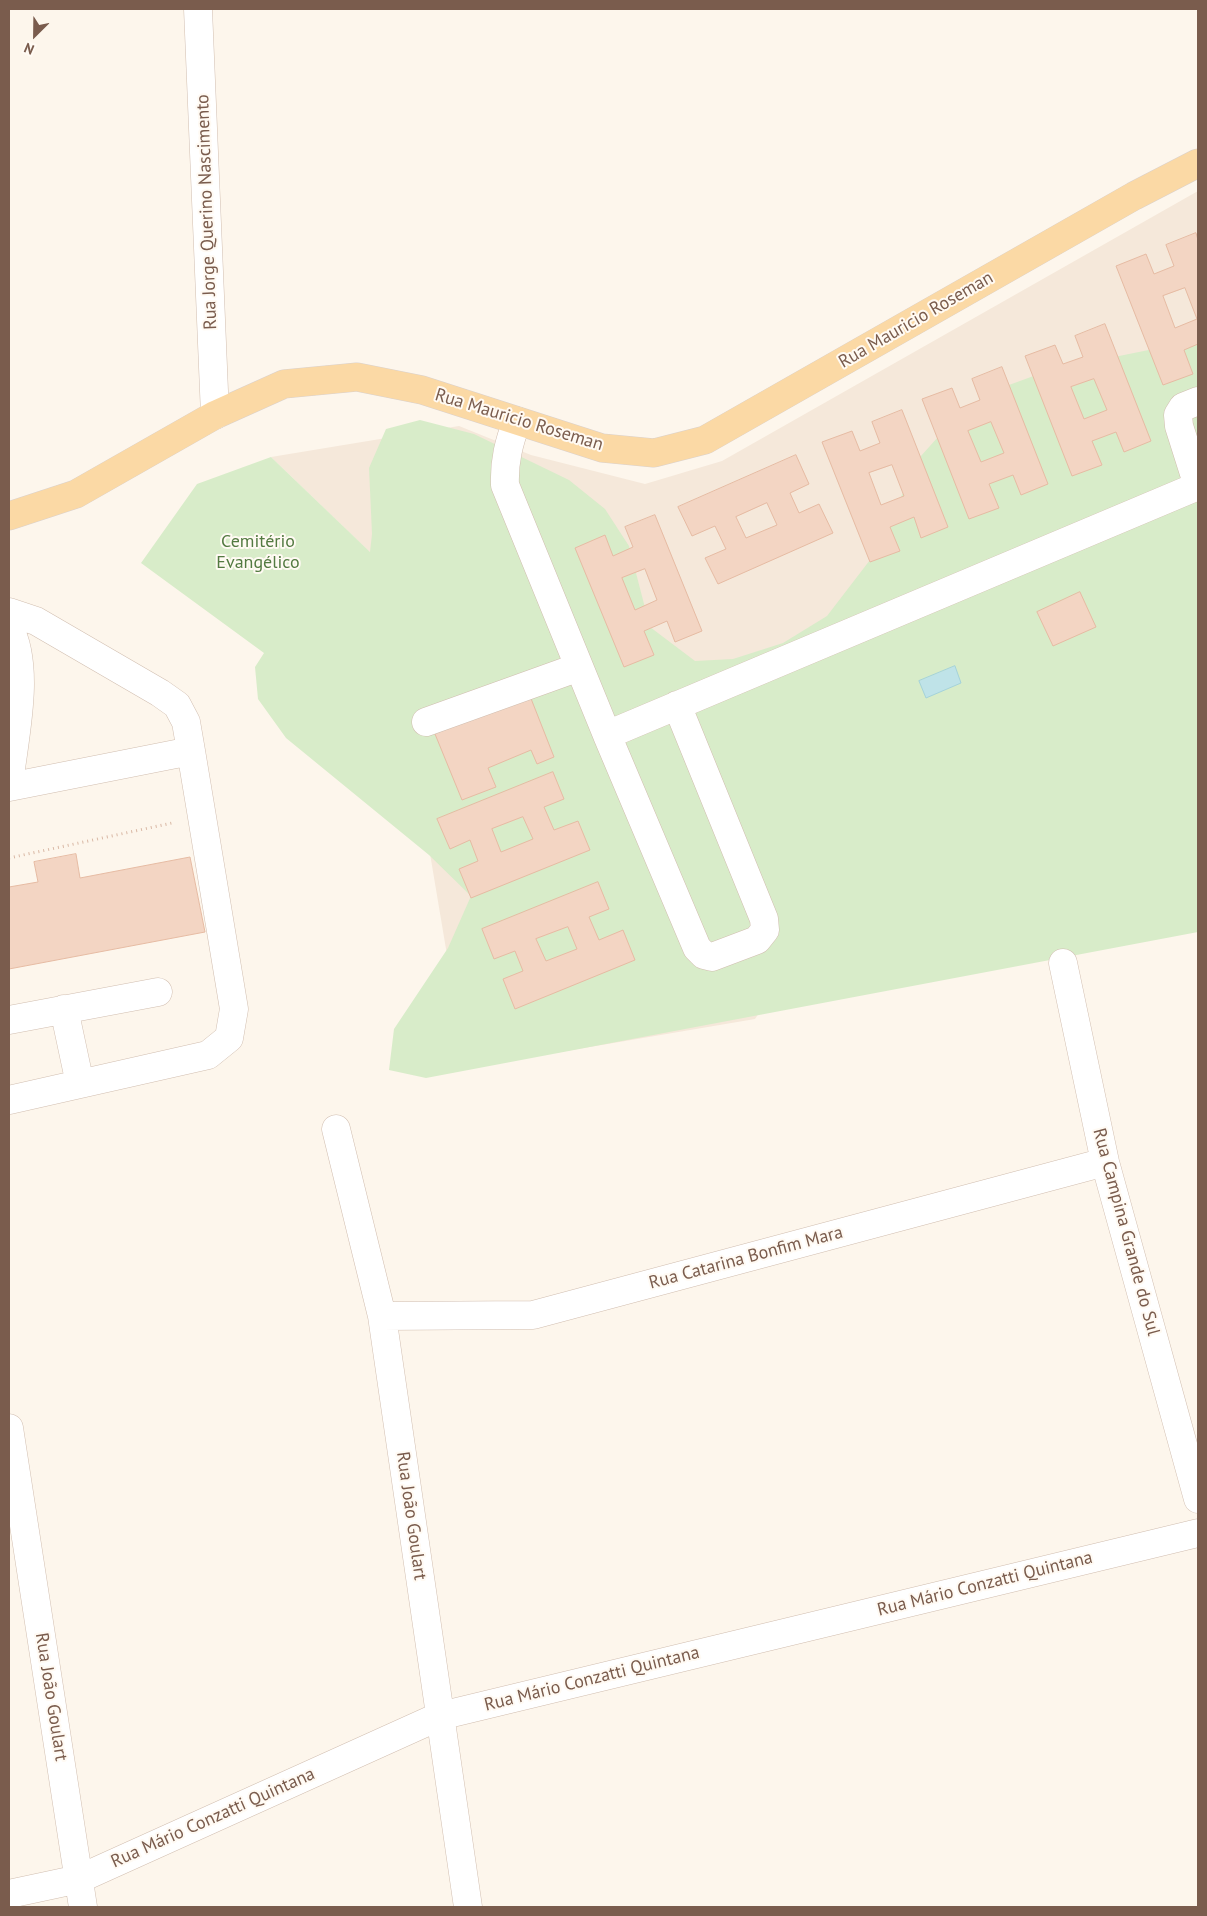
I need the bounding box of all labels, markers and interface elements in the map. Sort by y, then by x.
north arrow [10,10,60,60]
text: N [21,39,37,59]
street label: Rua Jorge Querino Nascimento [192,94,222,330]
street label: Rua Mauricio Roseman [835,267,997,373]
street label: Rua Mauricio Roseman [432,384,606,456]
park label: Cemitério Evangélico [216,531,300,574]
street label: Rua Campina Grande do Sul [1088,1126,1164,1338]
street label: Rua Catarina Bonfim Mara [647,1222,845,1294]
street label: Rua João Goulart [391,1450,431,1582]
street label: Rua Mário Conzatti Quintana [875,1547,1095,1621]
street label: Rua João Goulart [30,1631,72,1763]
street label: Rua Mário Conzatti Quintana [482,1642,702,1716]
street label: Rua Mário Conzatti Quintana [108,1763,318,1873]

